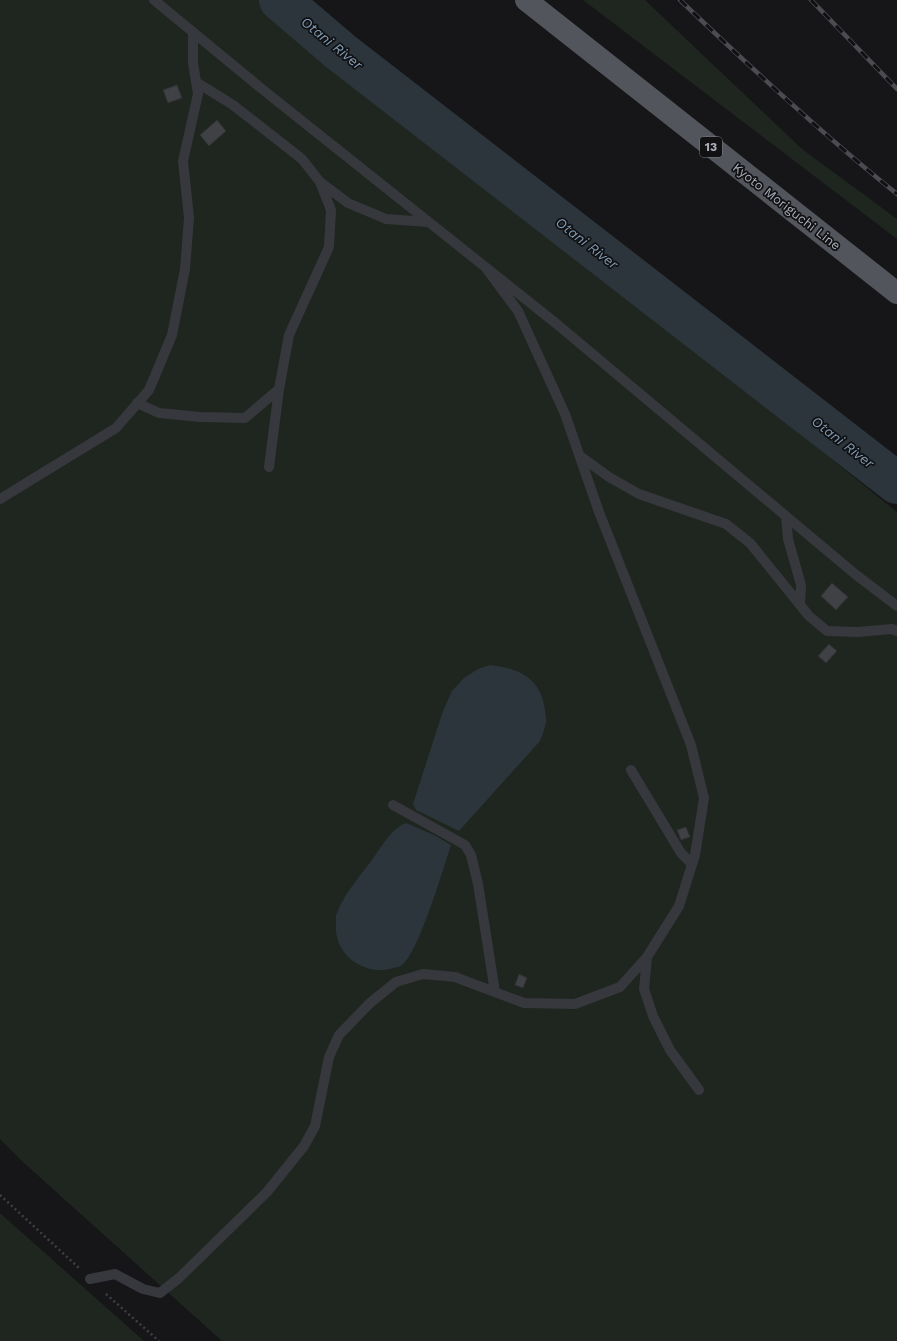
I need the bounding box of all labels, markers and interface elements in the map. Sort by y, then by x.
water label: Otani River [298,13,366,73]
road number: 13 [700,137,722,157]
street label: Kyoto Moriguchi Line [730,160,844,253]
water label: Otani River [553,214,622,273]
water label: Otani River [809,413,878,472]

